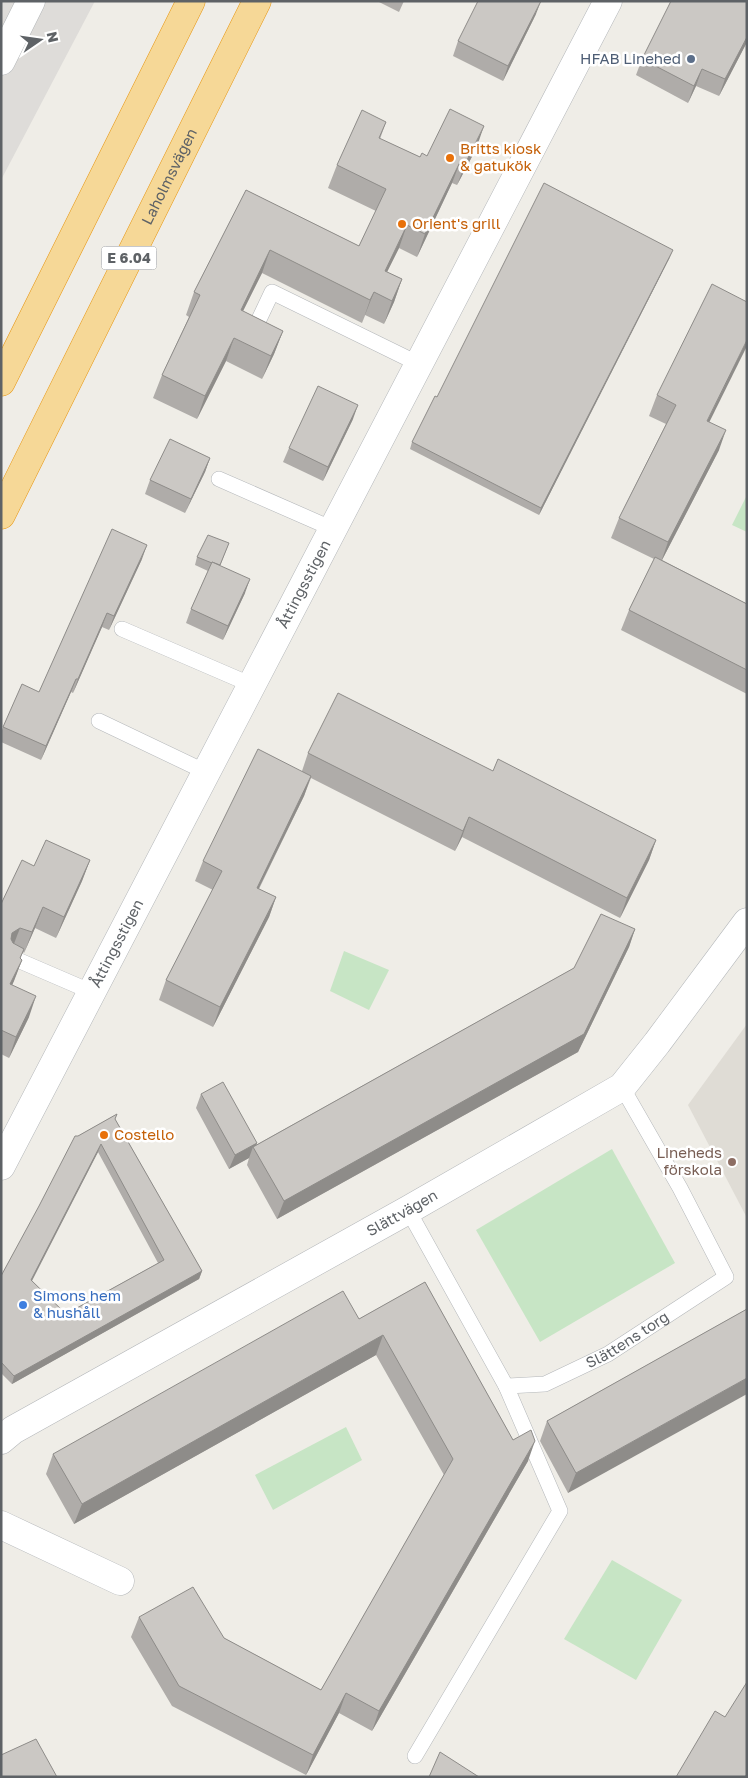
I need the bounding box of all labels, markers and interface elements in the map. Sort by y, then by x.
north arrow [15,15,65,65]
text: N [44,30,63,44]
place label: HFAB Linehed [580,49,681,67]
marker: HFAB Linehed [685,53,697,65]
street label: Laholmsvägen [137,125,200,227]
place label: Britts kiosk & gatukök [460,139,542,174]
marker: Britts kiosk & gatukök [444,152,456,164]
place label: Orient's grill [412,214,501,232]
marker: Orient's grill [396,218,408,230]
road number: E 6.04 [102,247,156,270]
street label: Åttingsstigen [273,537,334,631]
street label: Åttingsstigen [86,896,146,990]
place label: Costello [114,1125,174,1143]
marker: Costello [98,1129,110,1141]
place label: Lineheds förskola [656,1143,722,1178]
marker: Lineheds förskola [726,1156,738,1168]
street label: Slättvägen [363,1185,440,1239]
place label: Simons hem & hushåll [33,1286,121,1321]
marker: Simons hem & hushåll [17,1299,29,1311]
street label: Slättens torg [583,1307,672,1371]

